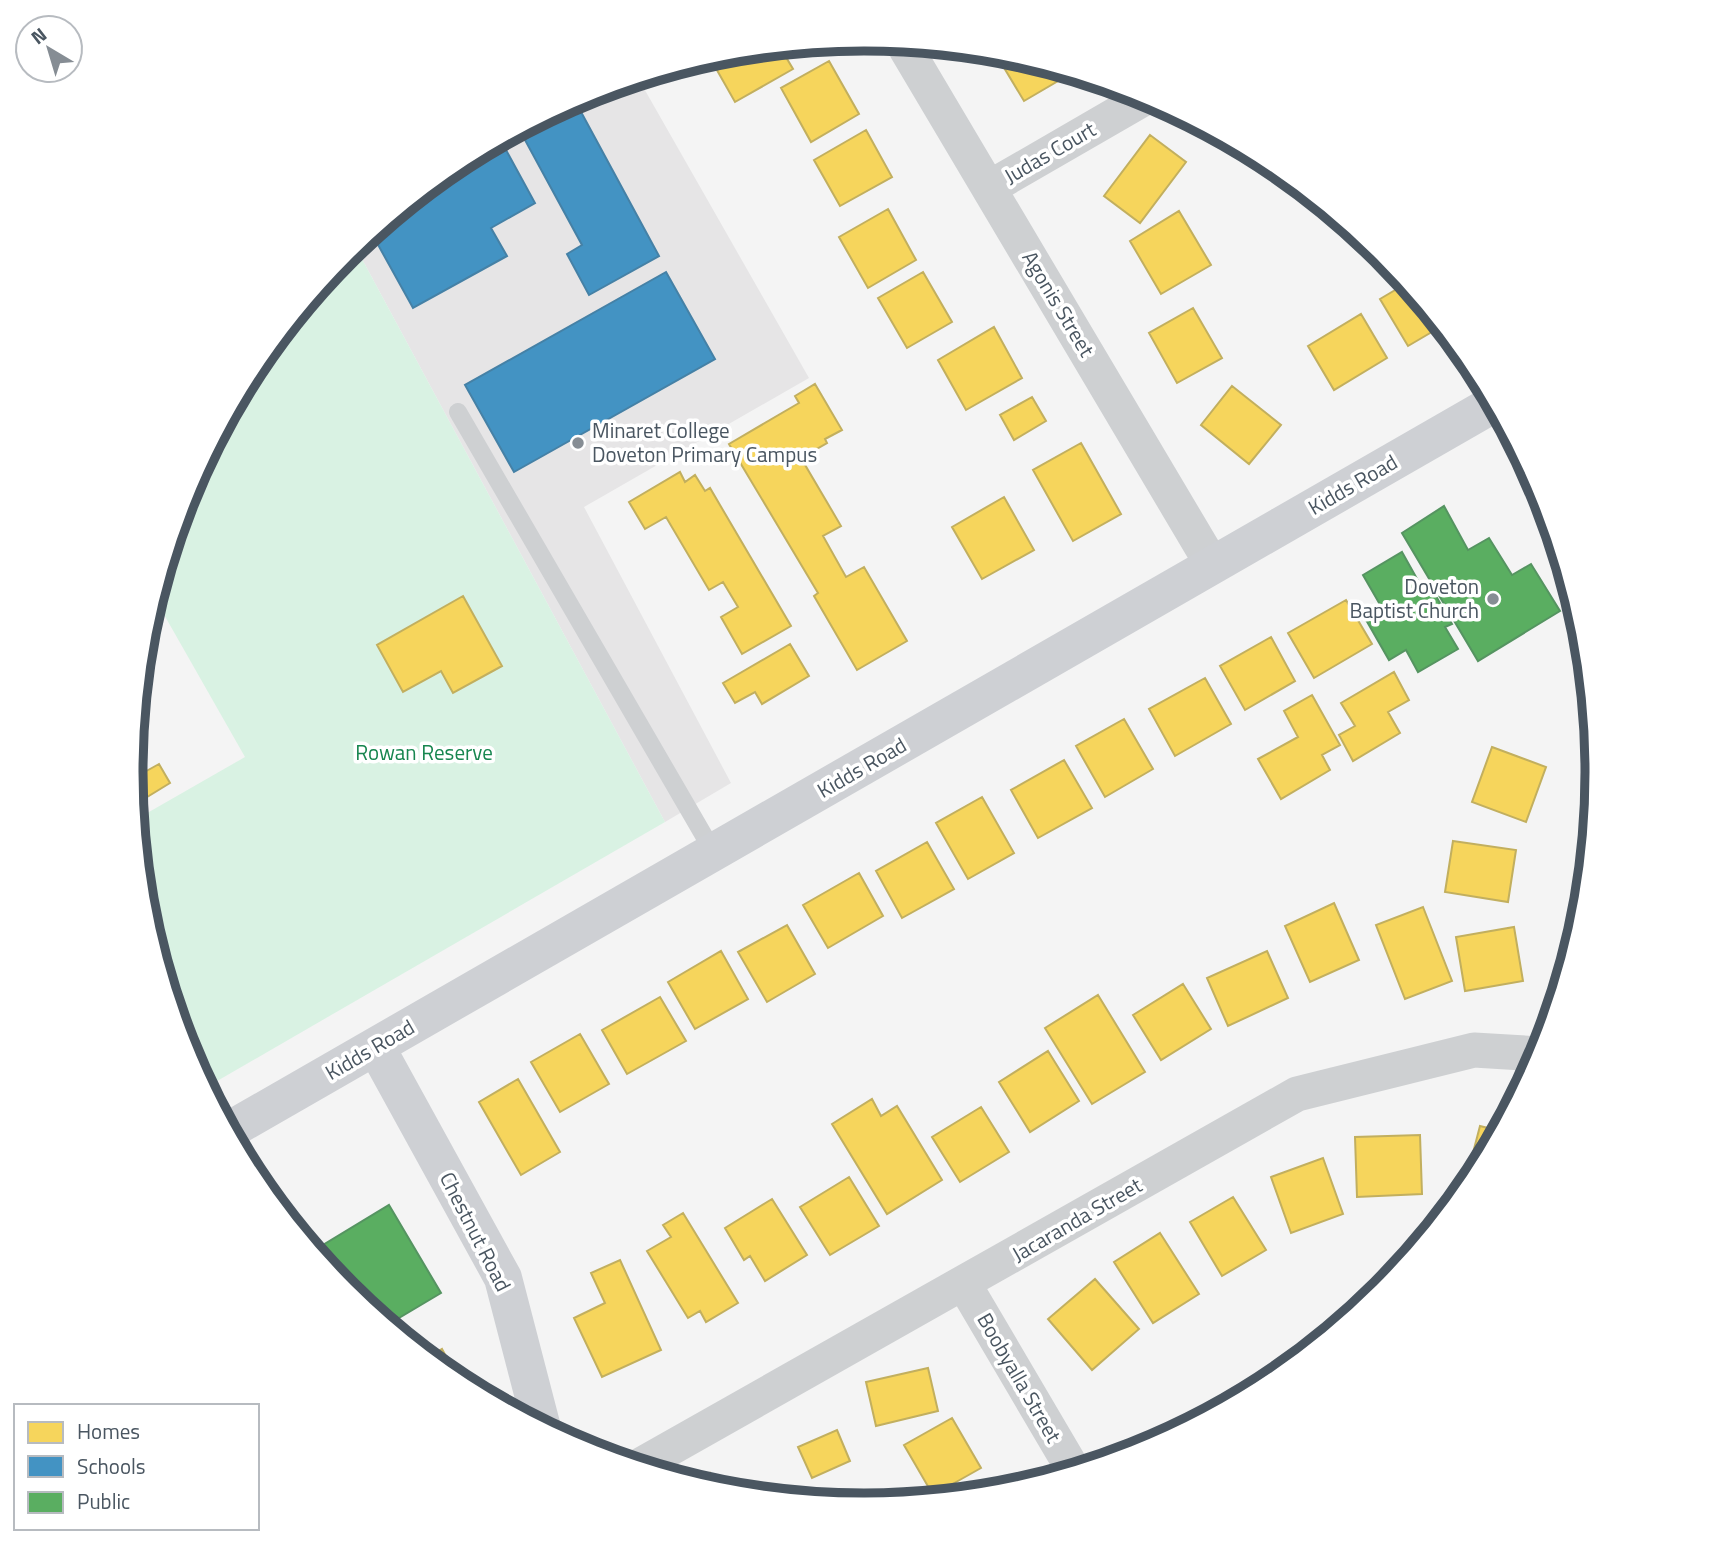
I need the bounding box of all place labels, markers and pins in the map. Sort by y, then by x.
place label: Minaret College Doveton Primary Campus [592,414,817,470]
marker: Minaret College Doveton Primary Campus [570,435,586,451]
place label: Doveton Baptist Church [1349,570,1479,626]
marker: Doveton Baptist Church [1485,591,1501,607]

